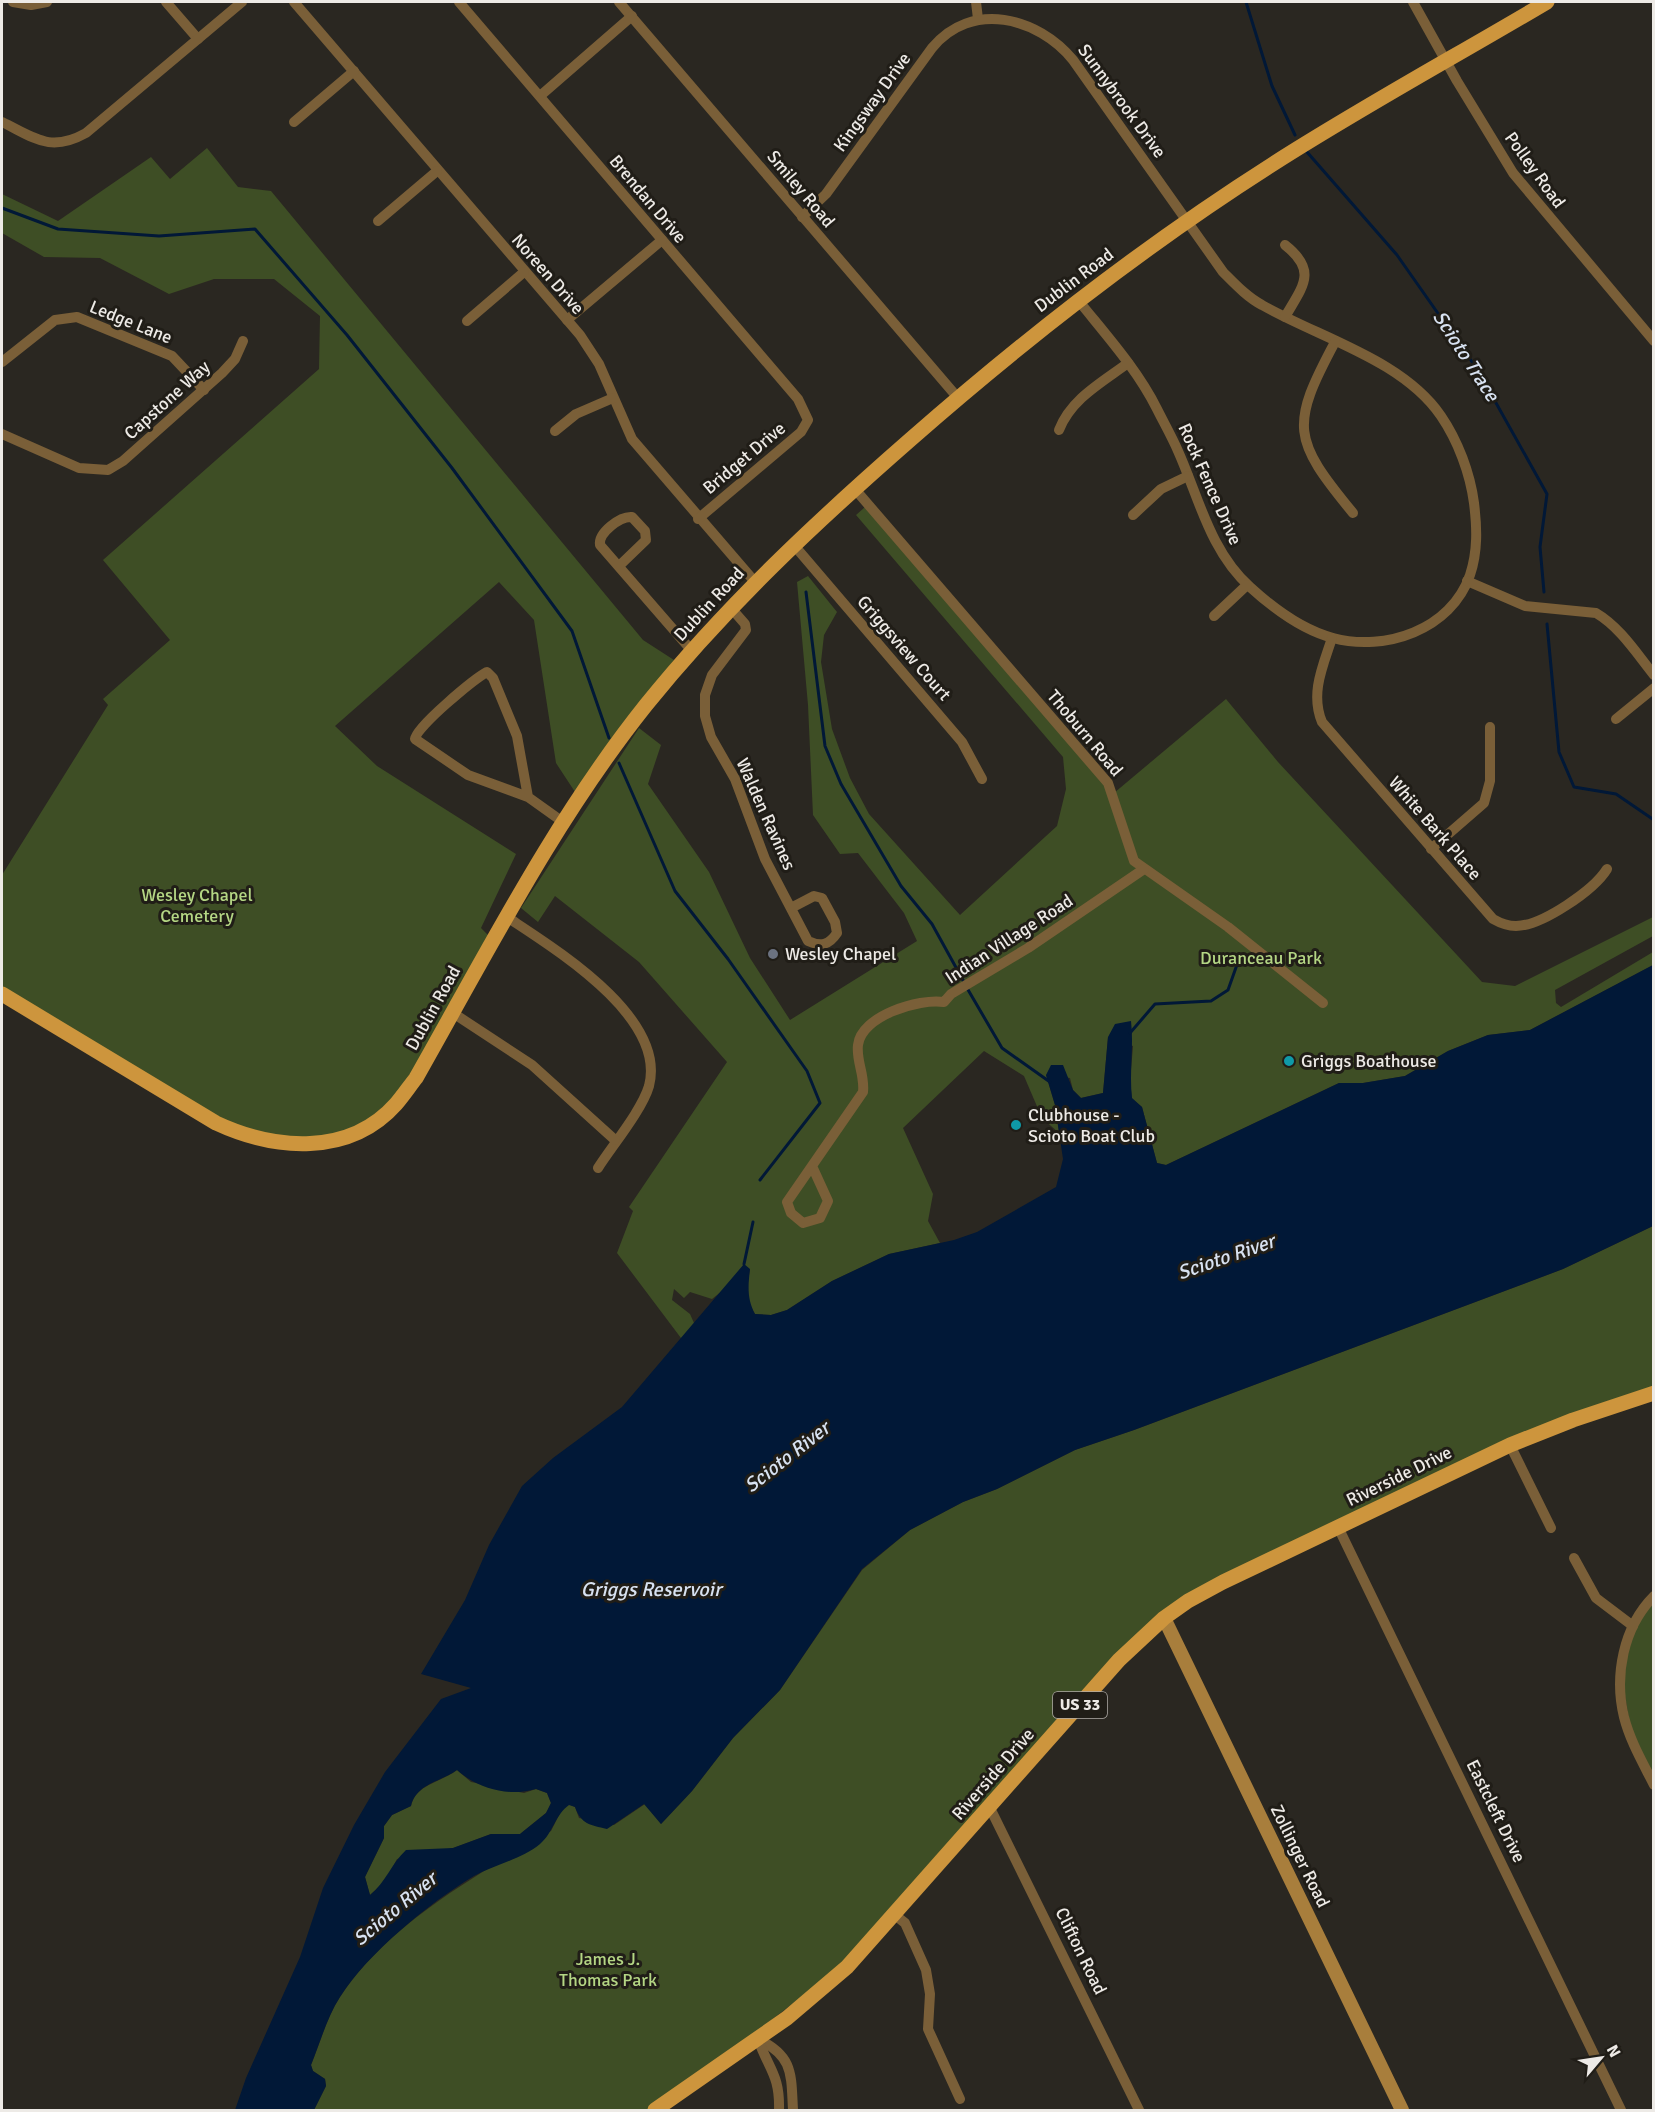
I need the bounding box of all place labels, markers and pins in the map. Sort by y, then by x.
place label: Wesley Chapel [785,943,896,965]
marker: Wesley Chapel [766,947,780,961]
place label: Griggs Boathouse [1301,1050,1437,1072]
marker: Griggs Boathouse [1282,1054,1296,1068]
place label: Clubhouse - Scioto Boat Club [1028,1104,1155,1147]
marker: Clubhouse - Scioto Boat Club [1009,1118,1023,1132]

